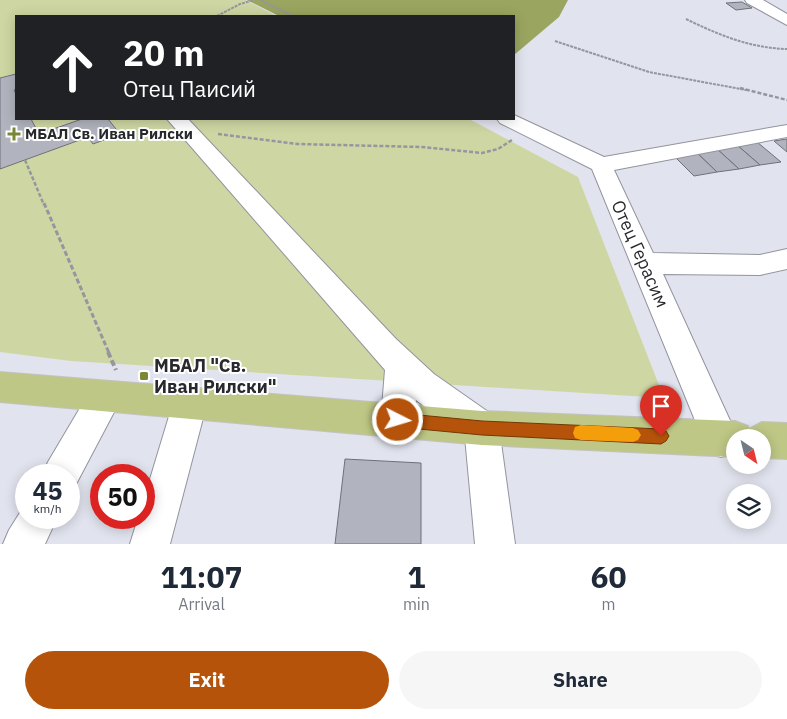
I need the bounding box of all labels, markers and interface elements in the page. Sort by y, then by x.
text: 20 m [123,30,205,76]
icon: ahead [40,35,105,100]
text: Отец Паисий [123,74,256,103]
place label: МБАЛ Св. Иван Рилски [25,124,193,143]
marker: МБАЛ Св. Иван Рилски [7,127,21,141]
street label: Отец Герасим [607,196,674,311]
place label: МБАЛ "Св. Иван Рилски" [154,354,277,398]
marker: МБАЛ "Св. Иван Рилски" [138,370,150,382]
pin [640,385,682,436]
icon: arrive [647,392,675,420]
position arrow [371,393,423,445]
north arrow [726,429,771,474]
map controls [726,429,771,529]
speed limit sign: 50 [90,464,155,529]
text: 45 [32,474,63,507]
button: layers [726,484,771,529]
text: km/h [33,501,62,516]
text: 11:07 [161,557,242,596]
text: 1 [407,557,425,596]
text: 60 [590,557,626,596]
text: Arrival [178,594,225,614]
text: min [403,594,430,614]
text: m [601,594,615,614]
button: Exit [25,651,389,709]
button: Share [399,651,762,709]

